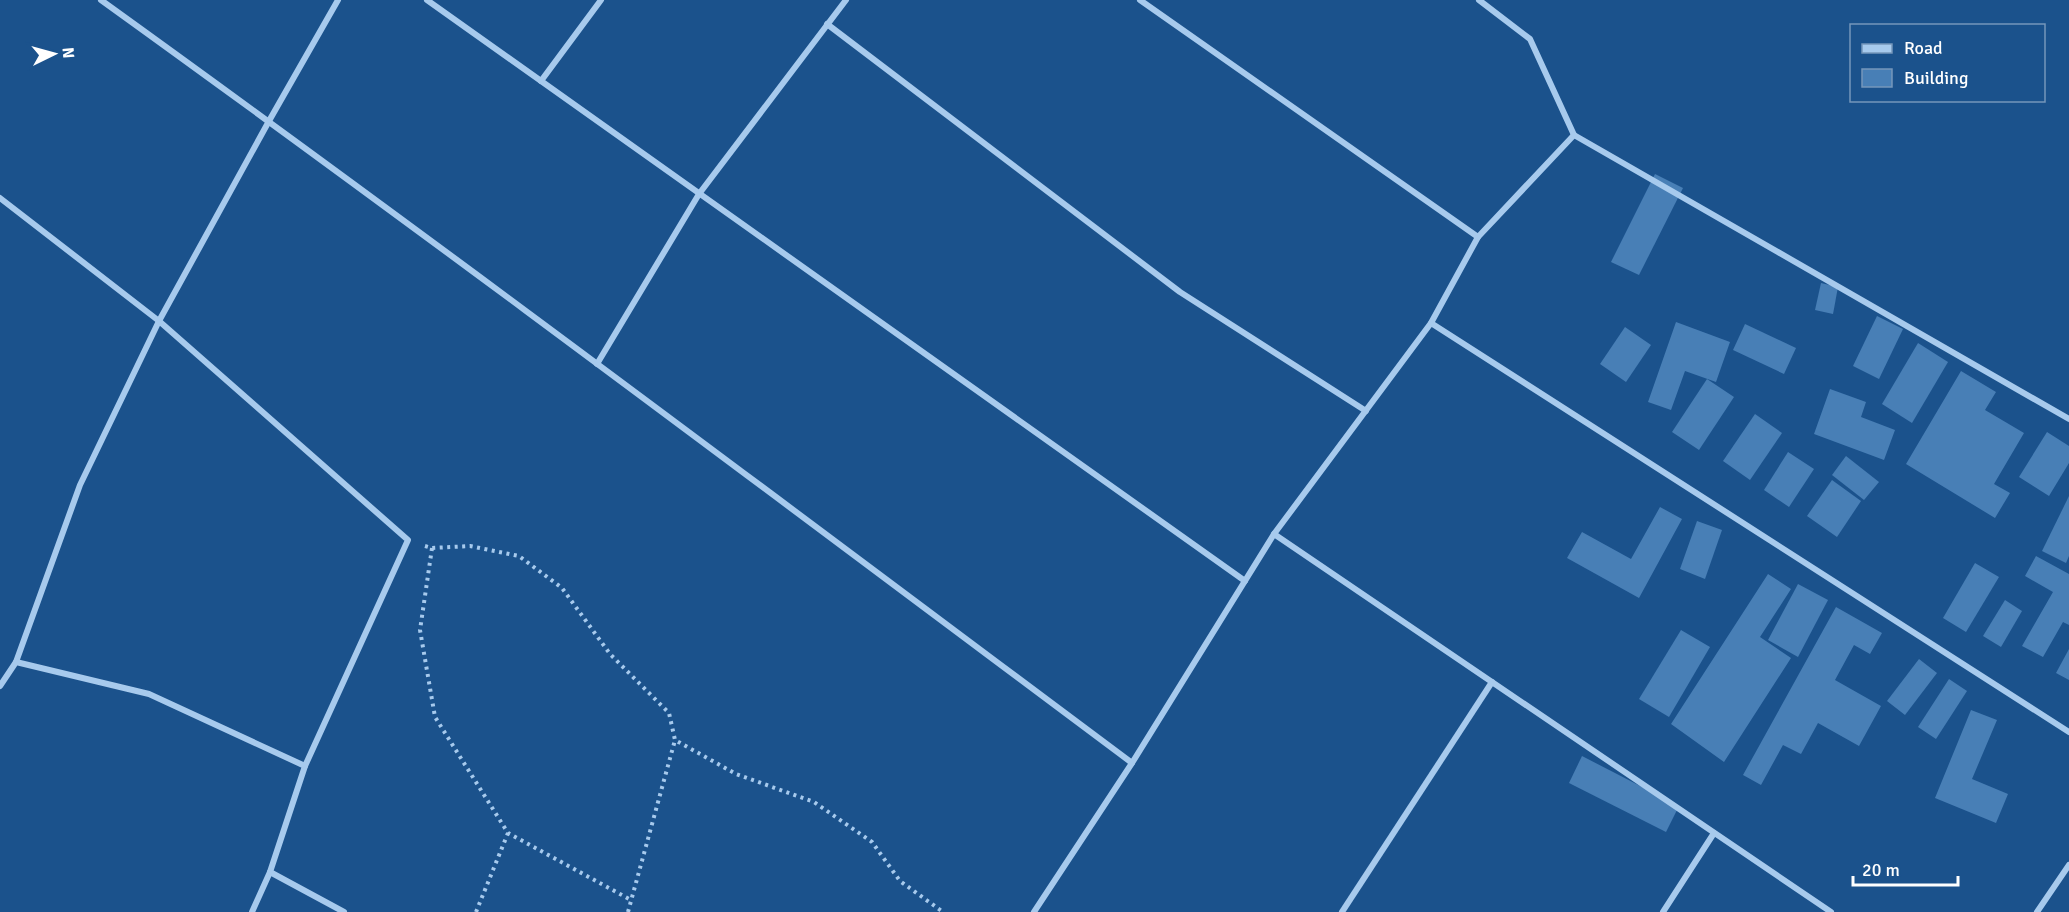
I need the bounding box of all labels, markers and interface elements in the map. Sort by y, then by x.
north arrow [24,24,84,84]
legend [1850,24,2045,102]
text: Road [1904,37,1943,59]
text: N [57,46,78,59]
text: Building [1904,67,1968,89]
scale bar [1853,849,1958,887]
text: 20 m [1862,859,1900,881]

